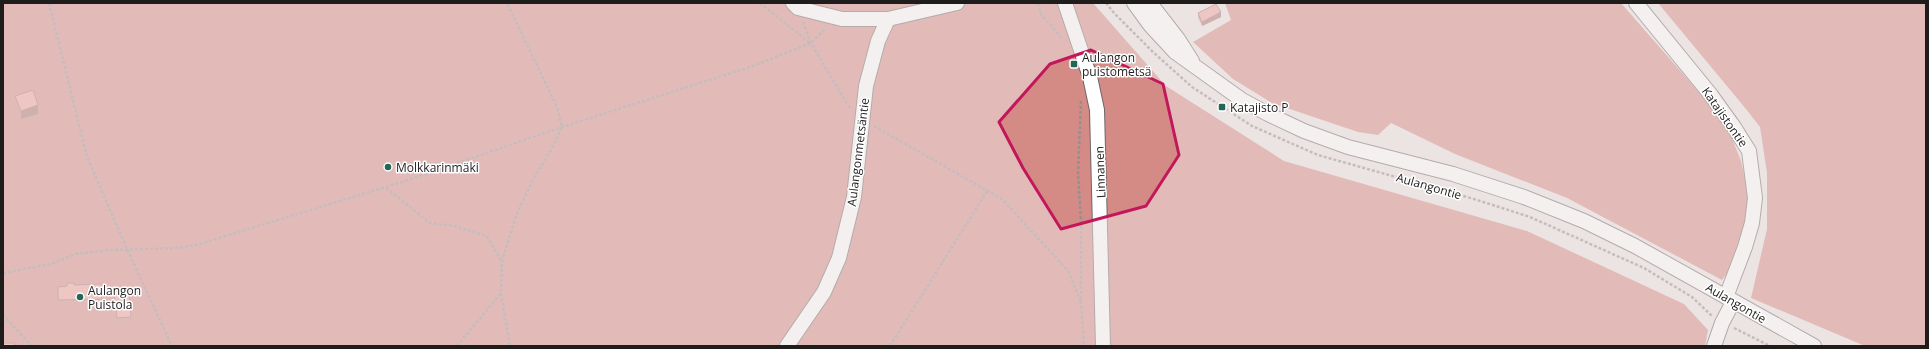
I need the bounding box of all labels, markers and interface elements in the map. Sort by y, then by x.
place label: Aulangon puistometsä [1082,49,1151,80]
marker: Aulangon puistometsä [1069,59,1079,69]
street label: Katajistontie [1698,84,1752,151]
street label: Aulangonmetsäntie [843,97,873,207]
place label: Katajisto P [1230,99,1289,116]
marker: Katajisto P [1217,102,1227,112]
street label: Linnanen [1091,146,1109,198]
place label: Molkkarinmäki [396,159,479,176]
marker: Molkkarinmäki [383,162,393,172]
street label: Aulangontie [1394,169,1464,203]
street label: Aulangontie [1703,279,1770,327]
place label: Aulangon Puistola [88,282,141,313]
marker: Aulangon Puistola [75,292,85,302]

